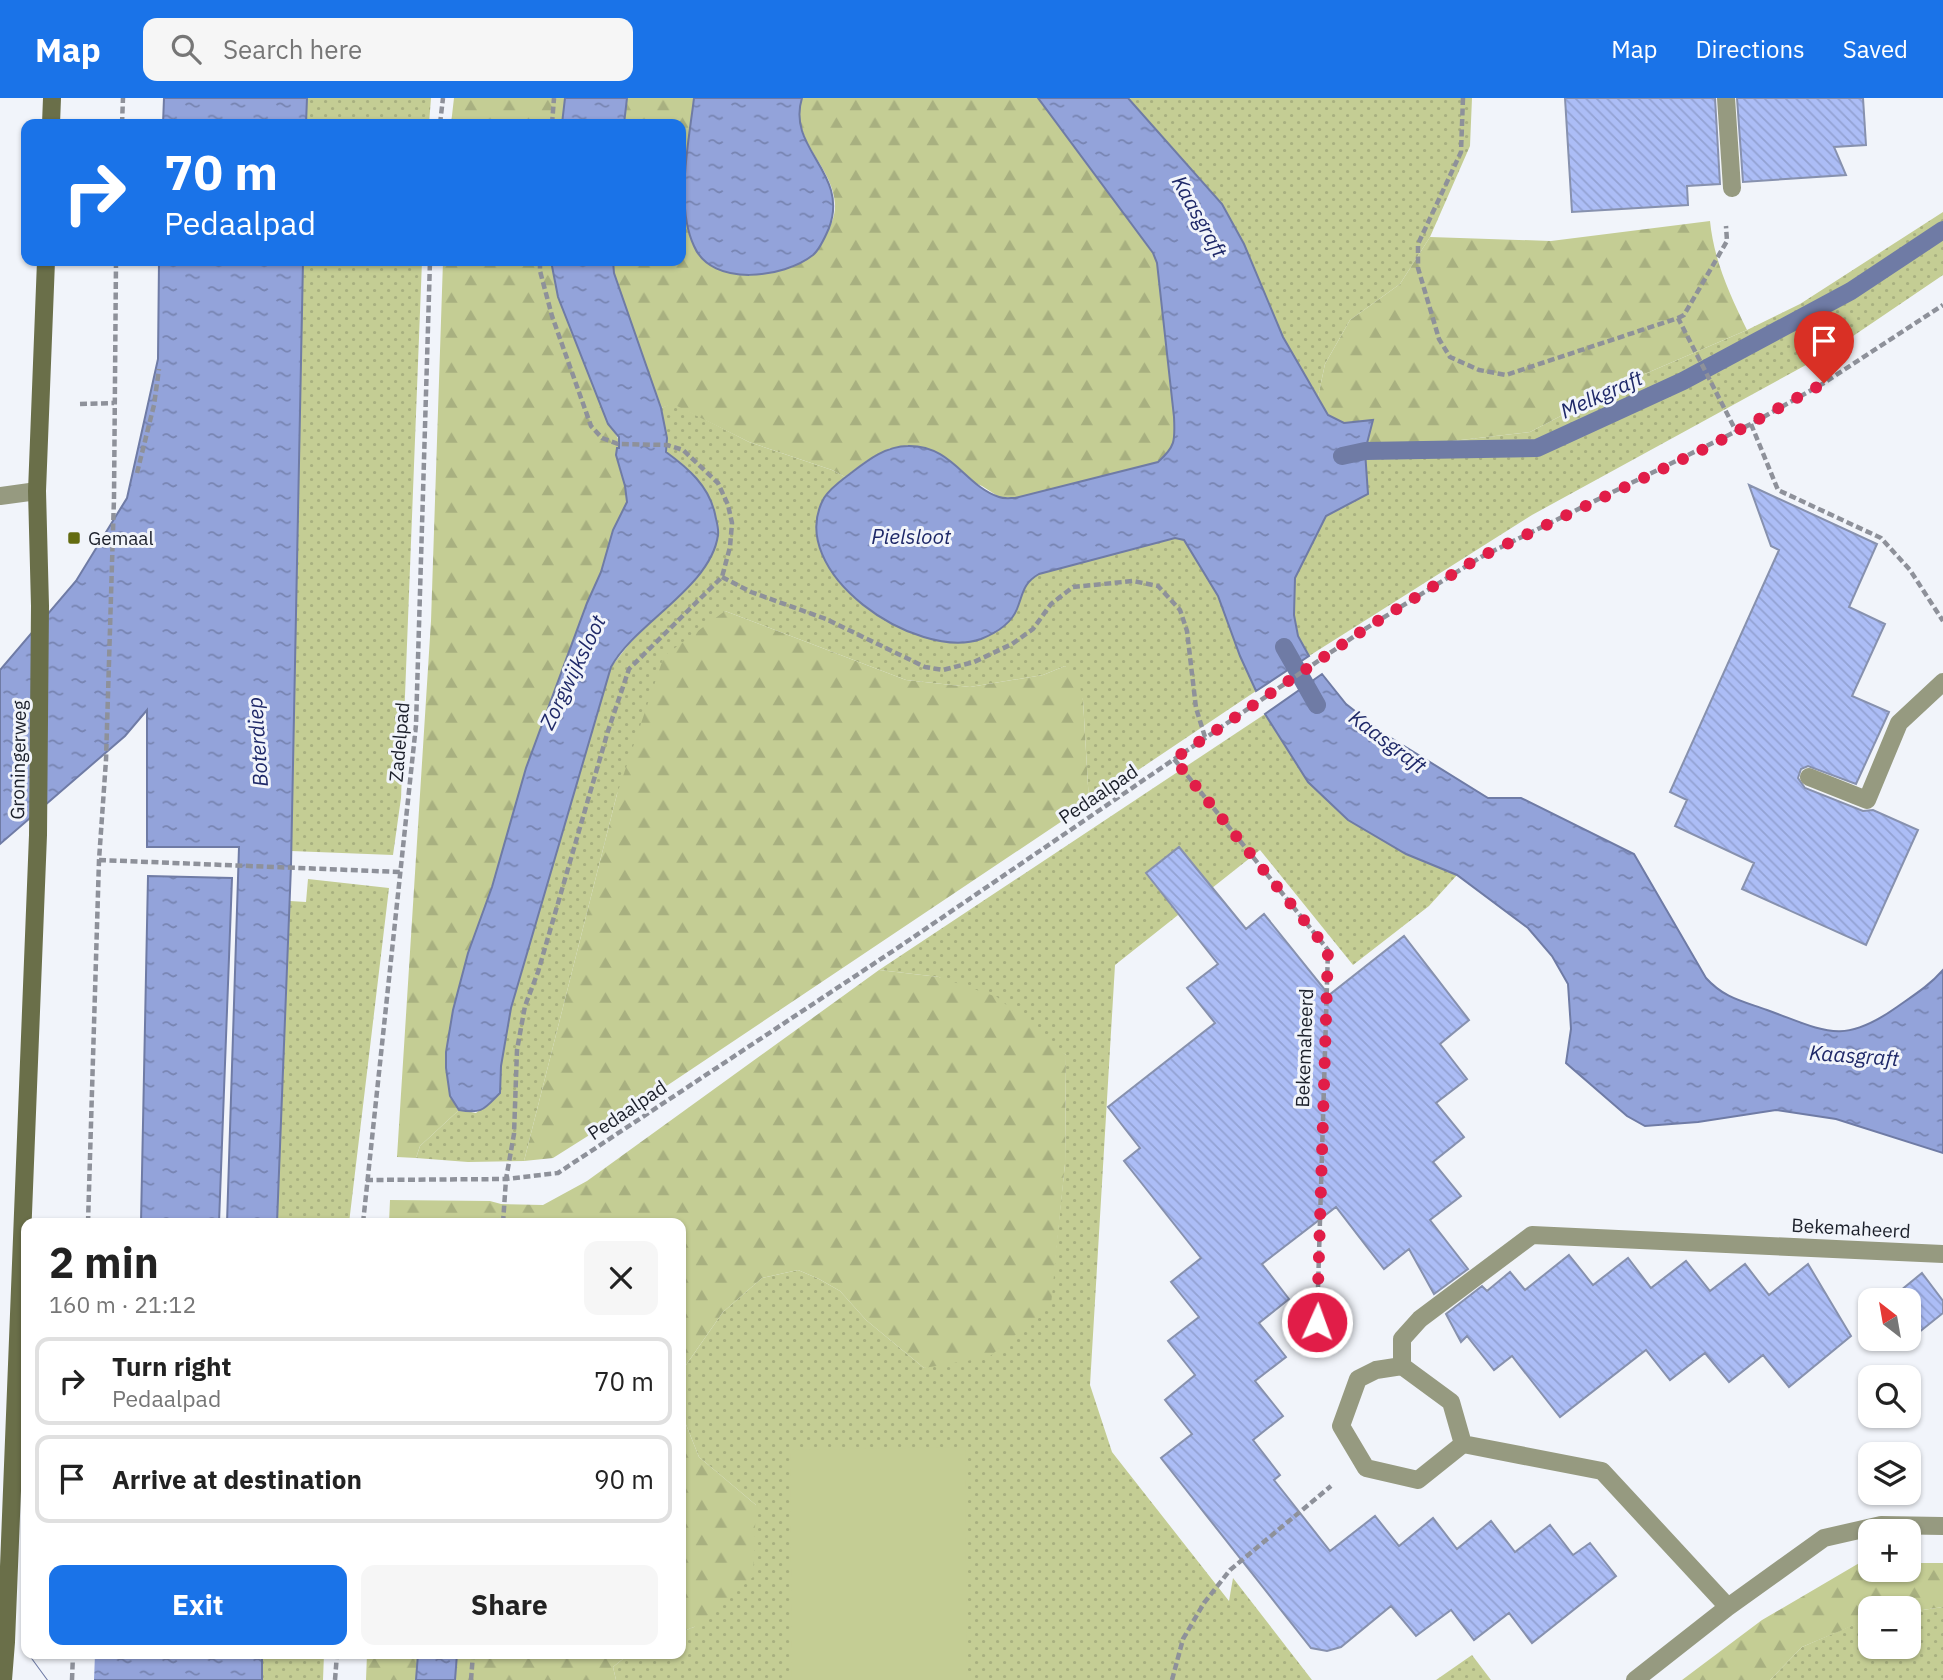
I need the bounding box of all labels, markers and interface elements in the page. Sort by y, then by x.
search box [143,18,633,81]
text: Map [35,28,101,71]
icon: search [167,30,205,68]
text: Search here [223,32,362,66]
text: Map [1611,33,1657,65]
text: Directions [1695,33,1805,65]
text: Saved [1843,33,1908,65]
text: 70 m [164,140,278,203]
icon: right [49,147,140,238]
water label: Kaasgraft [1166,170,1235,263]
text: Pedaalpad [164,202,316,244]
pin [1794,311,1854,383]
icon: arrive [1805,322,1843,360]
water label: Melkgraft [1555,363,1648,425]
water label: Pielsloot [871,522,952,550]
place label: Gemaal [88,526,154,550]
marker: Gemaal [66,530,82,546]
water label: Zorgwijksloot [532,609,612,734]
water label: Boterdiep [240,696,274,788]
street label: Groningerweg [5,700,31,820]
street label: Zadelpad [384,701,414,783]
water label: Kaasgraft [1344,703,1433,780]
street label: Pedaalpad [1054,759,1142,829]
street label: Bekemaheerd [1290,988,1318,1108]
water label: Kaasgraft [1808,1038,1901,1072]
street label: Pedaalpad [583,1075,671,1145]
street label: Bekemaheerd [1791,1213,1911,1243]
text: 2 min [49,1235,159,1290]
button: close [584,1241,658,1315]
position arrow [1280,1285,1354,1359]
north arrow [1858,1288,1922,1351]
map controls [1858,1288,1921,1659]
text: 160 m · 21:12 [49,1289,196,1319]
text: Turn right [112,1349,231,1383]
icon: right [53,1362,91,1400]
text: 70 m [594,1364,654,1398]
button: search [1858,1365,1921,1428]
text: Pedaalpad [112,1383,221,1413]
button: layers [1858,1442,1921,1505]
icon: arrive [53,1460,91,1498]
text: Arrive at destination [112,1462,362,1496]
text: 90 m [594,1462,654,1496]
button: + [1858,1519,1921,1582]
button: Exit [49,1565,347,1645]
button: Share [361,1565,658,1645]
button: − [1858,1596,1921,1659]

